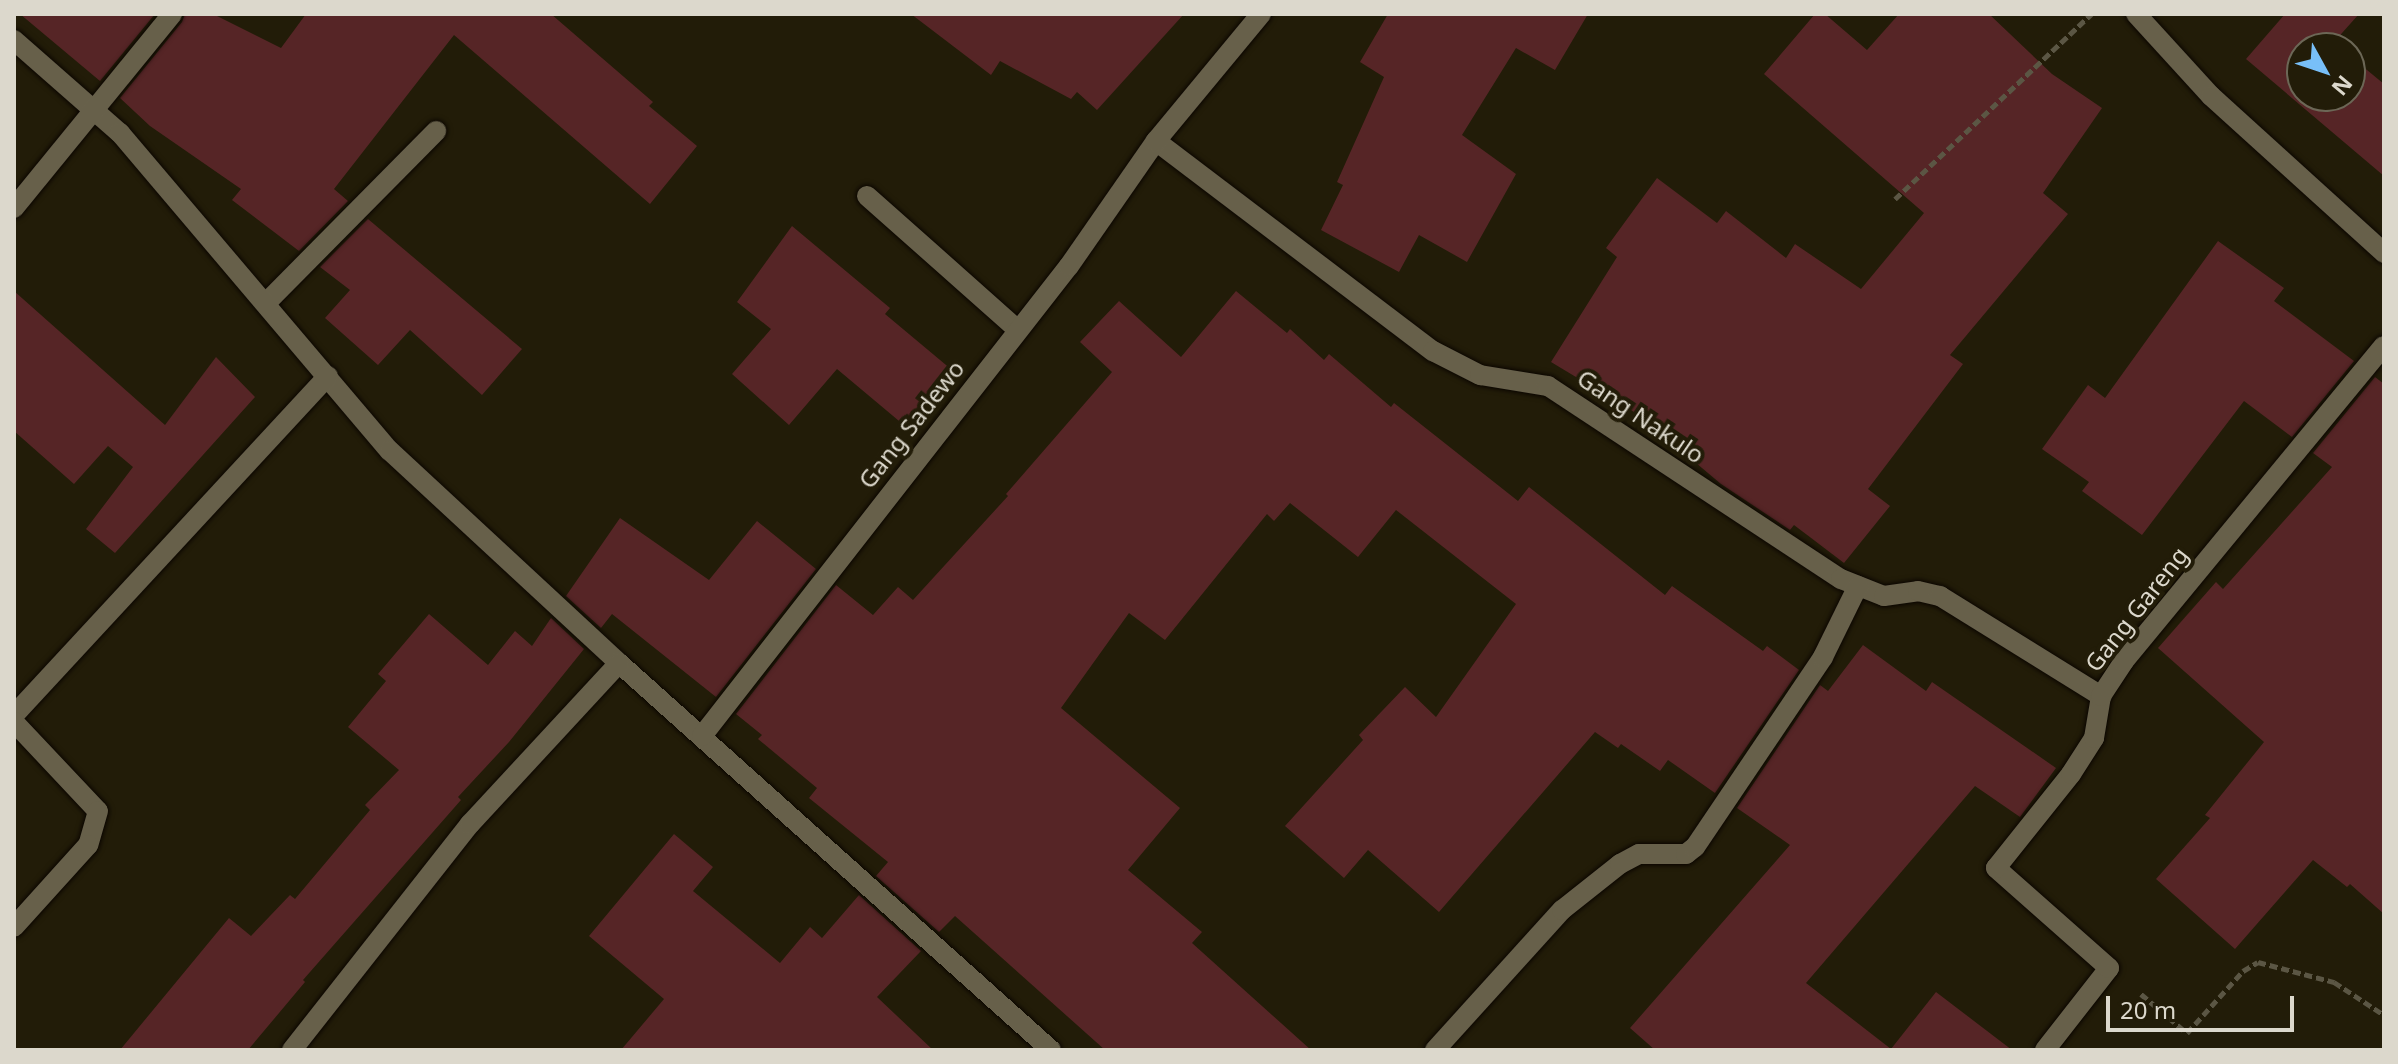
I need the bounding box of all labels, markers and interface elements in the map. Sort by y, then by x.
north arrow [2286,32,2366,112]
text: N [2326,70,2360,103]
street label: Gang Sadewo [852,354,970,494]
street label: Gang Nakulo [1572,363,1710,469]
street label: Gang Gareng [2078,541,2194,677]
scale bar [2110,980,2298,1030]
text: 20 m [2120,993,2176,1026]

